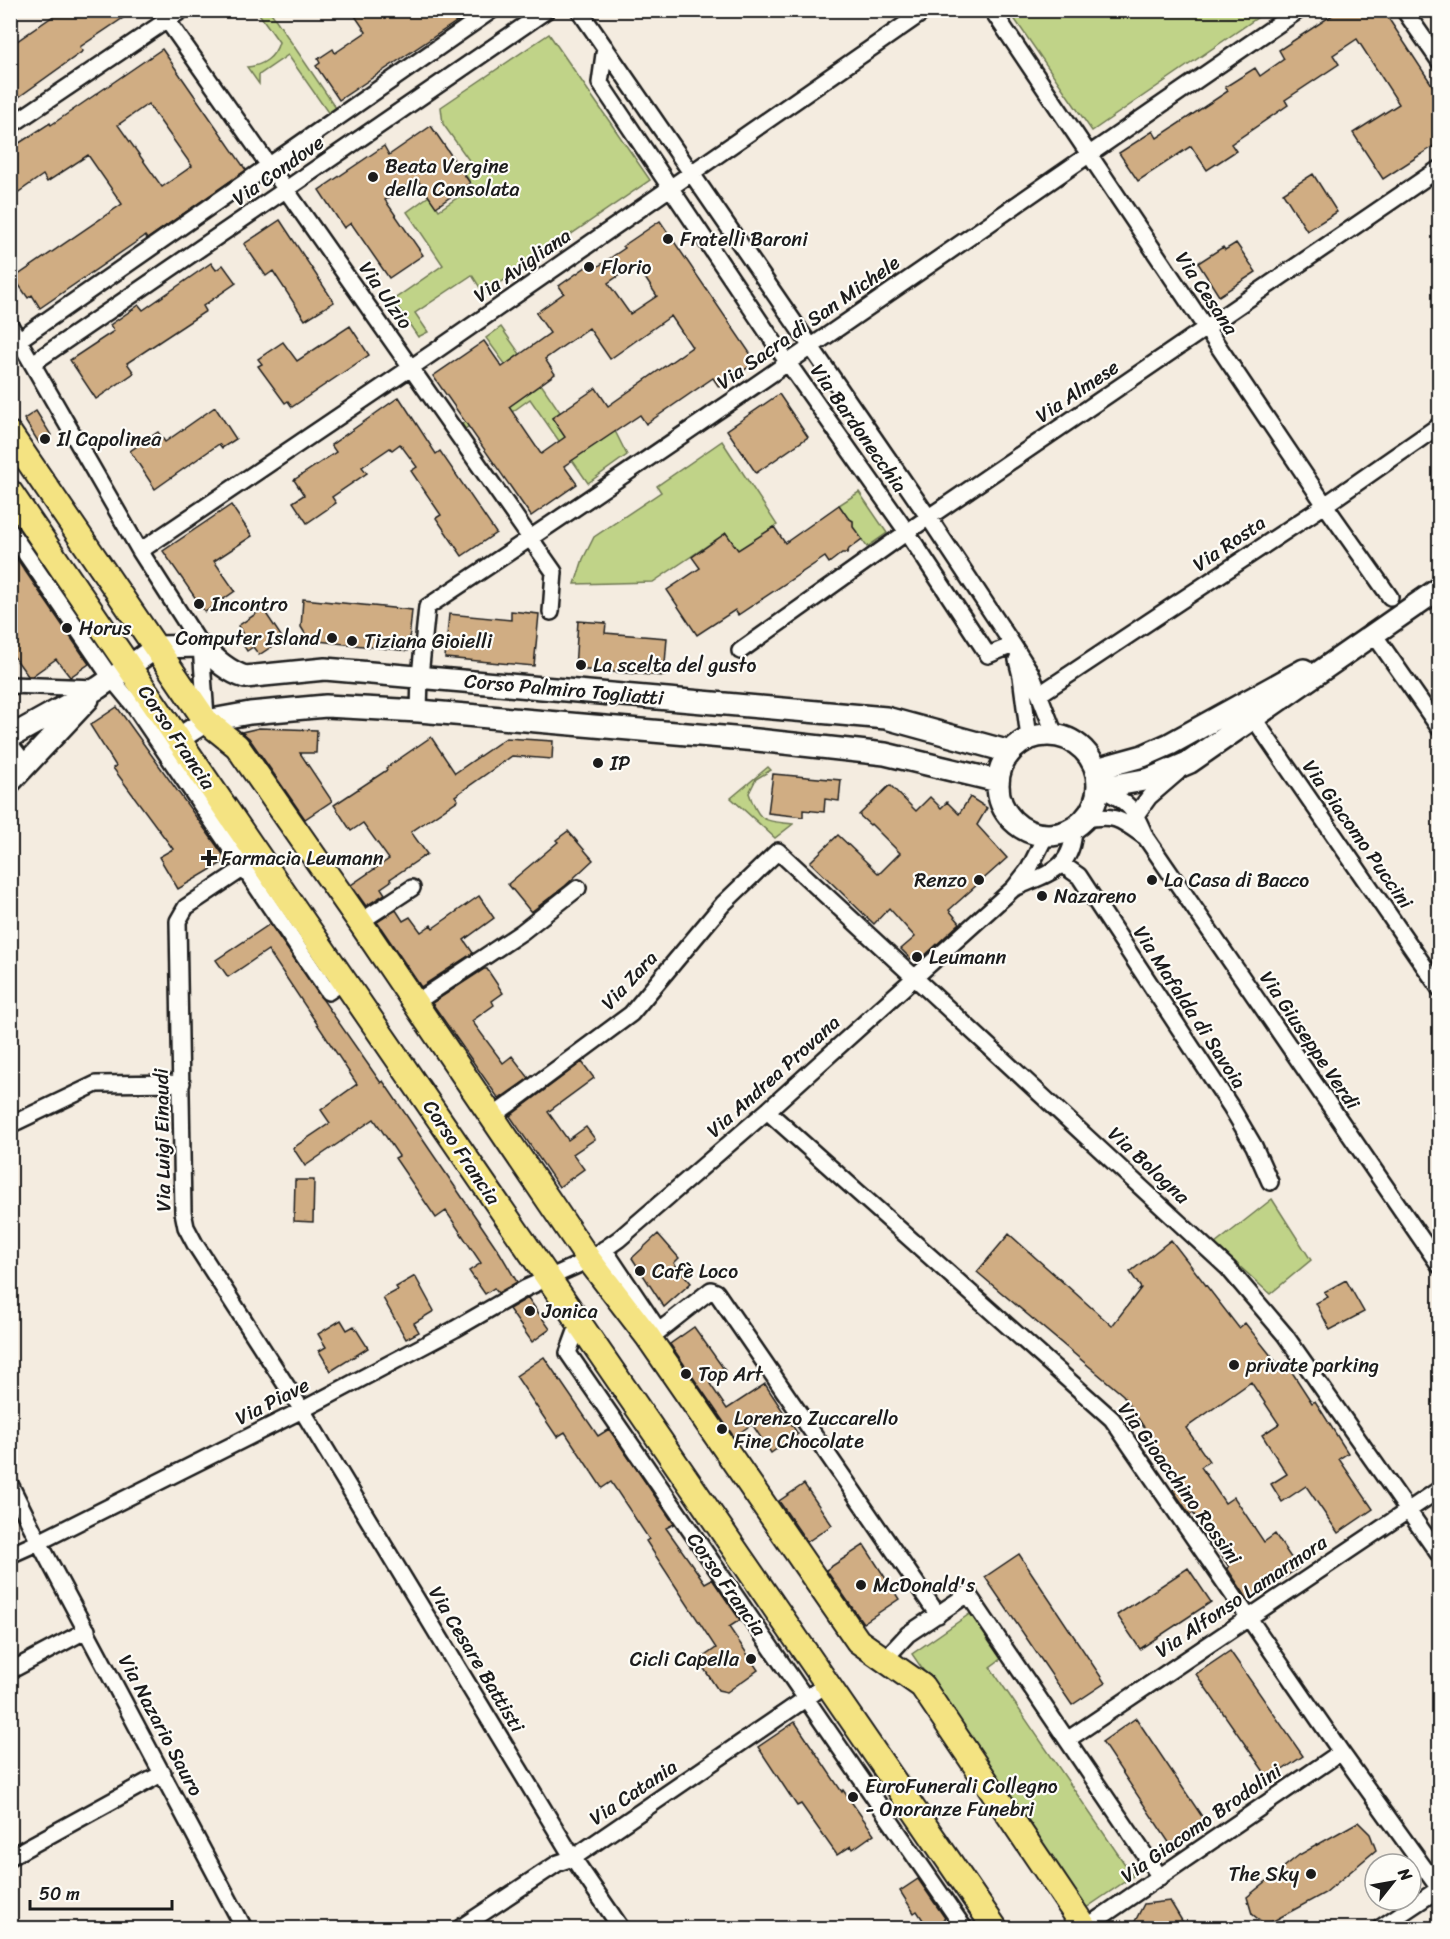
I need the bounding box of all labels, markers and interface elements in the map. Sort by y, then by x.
street label: Via Condove [225,126,332,215]
place label: Beata Vergine della Consolata [385,149,520,207]
marker: Beata Vergine della Consolata [366,170,380,184]
street label: Via Avigliana [466,219,579,312]
place label: Fratelli Baroni [680,222,808,257]
marker: Fratelli Baroni [661,232,675,246]
street label: Via Cesana [1166,244,1248,343]
street label: Via Sacra di San Michele [709,246,908,399]
place label: Florio [601,250,651,285]
street label: Via Ulzio [349,254,422,337]
marker: Florio [582,260,596,274]
street label: Via Almese [1028,350,1126,432]
street label: Via Bardonecchia [801,356,916,500]
place label: Il Capolinea [56,422,162,457]
marker: Il Capolinea [38,432,52,446]
street label: Via Rosta [1185,506,1273,581]
place label: Incontro [210,587,288,622]
marker: Incontro [192,597,206,611]
place label: Horus [79,611,132,646]
marker: Horus [60,621,74,635]
place label: Computer Island [175,621,321,656]
place label: Tiziana Gioielli [364,624,493,659]
marker: Computer Island [325,631,339,645]
marker: Tiziana Gioielli [345,634,359,648]
place label: La scelta del gusto [593,648,756,683]
marker: La scelta del gusto [574,658,588,672]
street label: Corso Palmiro Togliatti [463,663,666,716]
street label: Corso Francia [128,677,225,798]
place label: IP [609,746,630,781]
street label: Via Giacomo Puccini [1293,752,1423,917]
marker: IP [591,756,605,770]
place label: Farmacia Leumann [221,841,384,876]
marker: Farmacia Leumann [202,851,216,865]
place label: Renzo [914,863,967,898]
place label: La Casa di Bacco [1164,863,1309,898]
marker: Renzo [972,873,986,887]
marker: La Casa di Bacco [1145,873,1159,887]
place label: Nazareno [1054,879,1136,914]
marker: Nazareno [1035,889,1049,903]
street label: Via Mafalda di Savoia [1123,918,1256,1096]
place label: Leumann [929,940,1006,975]
street label: Via Zara [592,942,667,1018]
marker: Leumann [910,950,924,964]
street label: Via Giuseppe Verdi [1250,964,1370,1118]
street label: Via Andrea Provana [698,1006,849,1147]
street label: Via Luigi Einaudi [144,1068,181,1212]
street label: Corso Francia [413,1092,510,1213]
street label: Via Bologna [1099,1118,1199,1214]
place label: Cafè Loco [652,1254,738,1289]
marker: Cafè Loco [633,1264,647,1278]
place label: Jonica [541,1294,598,1329]
marker: Jonica [523,1304,537,1318]
place label: private parking [1245,1348,1379,1383]
place label: Top Art [698,1357,764,1392]
marker: private parking [1227,1358,1241,1372]
marker: Top Art [679,1367,693,1381]
street label: Via Piave [229,1368,316,1435]
street label: Via Gioacchino Rossini [1108,1394,1252,1573]
place label: Lorenzo Zuccarello Fine Chocolate [734,1401,898,1459]
marker: Lorenzo Zuccarello Fine Chocolate [715,1422,729,1436]
street label: Corso Francia [678,1525,776,1645]
street label: Via Alfonso Lamarmora [1148,1525,1336,1667]
place label: McDonald's [873,1568,976,1603]
marker: McDonald's [854,1578,868,1592]
street label: Via Cesare Battisti [419,1579,535,1741]
place label: Cicli Capella [630,1642,740,1677]
street label: Via Nazario Sauro [108,1648,213,1803]
marker: Cicli Capella [744,1652,758,1666]
street label: Via Catania [582,1750,685,1835]
street label: Via Giacomo Brodolini [1113,1754,1291,1892]
place label: EuroFunerali Collegno - Onoranze Funebri [865,1769,1058,1827]
marker: EuroFunerali Collegno - Onoranze Funebri [846,1790,860,1804]
north arrow [1363,1852,1423,1912]
place label: The Sky [1229,1857,1300,1892]
text: N [1390,1861,1421,1888]
marker: The Sky [1304,1867,1318,1881]
scale bar [30,1873,172,1911]
text: 50 m [39,1878,80,1910]

